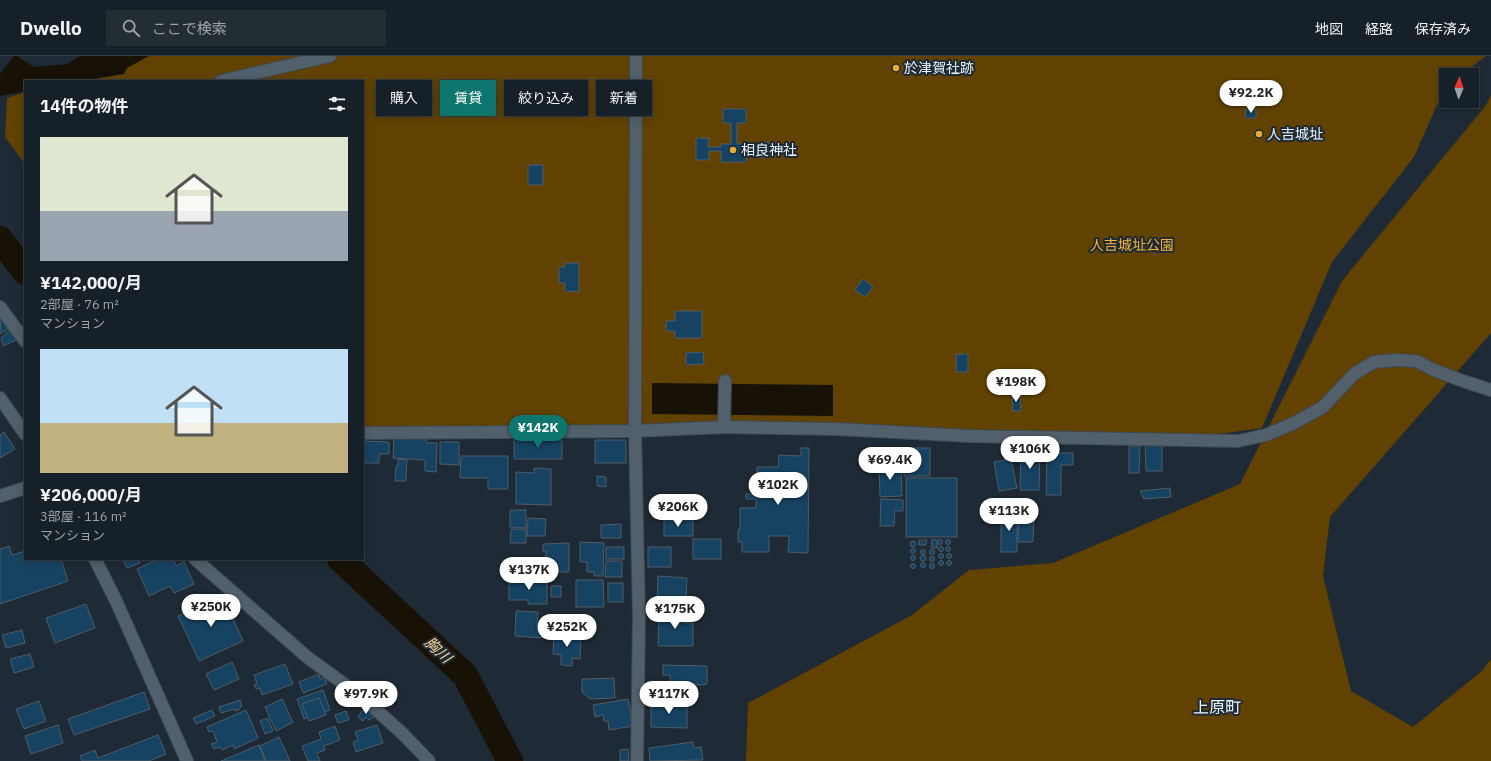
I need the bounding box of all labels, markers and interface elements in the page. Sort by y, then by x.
search box [106,10,386,46]
text: Dwello [20,16,82,40]
icon: search [120,17,142,39]
text: ここで検索 [152,19,227,38]
text: 地図 [1315,20,1343,38]
text: 経路 [1365,20,1393,38]
text: 保存済み [1415,20,1471,38]
place label: 於津賀社跡 [904,59,974,77]
marker: 於津賀社跡 [891,63,901,73]
north arrow [1439,68,1479,108]
map controls [1439,68,1479,108]
chip: 購入 [376,80,432,116]
chip: 賃貸 [440,80,496,116]
chip: 絞り込み [504,80,588,116]
chip: 新着 [596,80,652,116]
pin: ¥92.2K [1218,80,1284,114]
text: ¥92.2K [1229,84,1273,101]
icon: filters [326,93,348,115]
text: 14件の物件 [40,95,128,117]
place label: 人吉城址 [1267,125,1323,143]
marker: 人吉城址 [1254,129,1264,139]
place label: 相良神社 [741,141,797,159]
marker: 相良神社 [728,145,738,155]
icon: home [158,163,230,235]
park label: 人吉城址公園 [1090,236,1174,254]
text: ¥142,000/月 [40,272,142,294]
text: 2部屋 · 76 m² [40,296,119,313]
text: マンション [40,315,105,332]
pin: ¥198K [988,369,1044,403]
text: ¥198K [996,373,1036,390]
icon: home [158,375,230,447]
pin: ¥142K [510,415,566,449]
text: ¥142K [518,419,558,436]
pin: ¥106K [1002,436,1058,470]
text: ¥106K [1010,440,1050,457]
pin: ¥69.4K [857,447,923,481]
text: ¥69.4K [868,451,912,468]
pin: ¥102K [750,472,806,506]
text: ¥102K [758,476,798,493]
text: ¥206,000/月 [40,484,142,506]
pin: ¥206K [650,494,706,528]
text: ¥206K [658,498,698,515]
pin: ¥113K [981,498,1037,532]
text: ¥113K [989,502,1029,519]
text: 3部屋 · 116 m² [40,508,127,525]
text: マンション [40,527,105,544]
pin: ¥137K [501,557,557,591]
text: ¥137K [509,561,549,578]
pin: ¥250K [183,594,239,628]
pin: ¥175K [647,596,703,630]
text: ¥250K [191,598,231,615]
text: ¥175K [655,600,695,617]
pin: ¥252K [539,614,595,648]
text: ¥252K [547,618,587,635]
water label: 胸川 [421,632,457,668]
pin: ¥97.9K [333,681,399,715]
pin: ¥117K [641,681,697,715]
text: ¥97.9K [344,685,388,702]
text: ¥117K [649,685,689,702]
district label: 上原町 [1193,697,1241,717]

